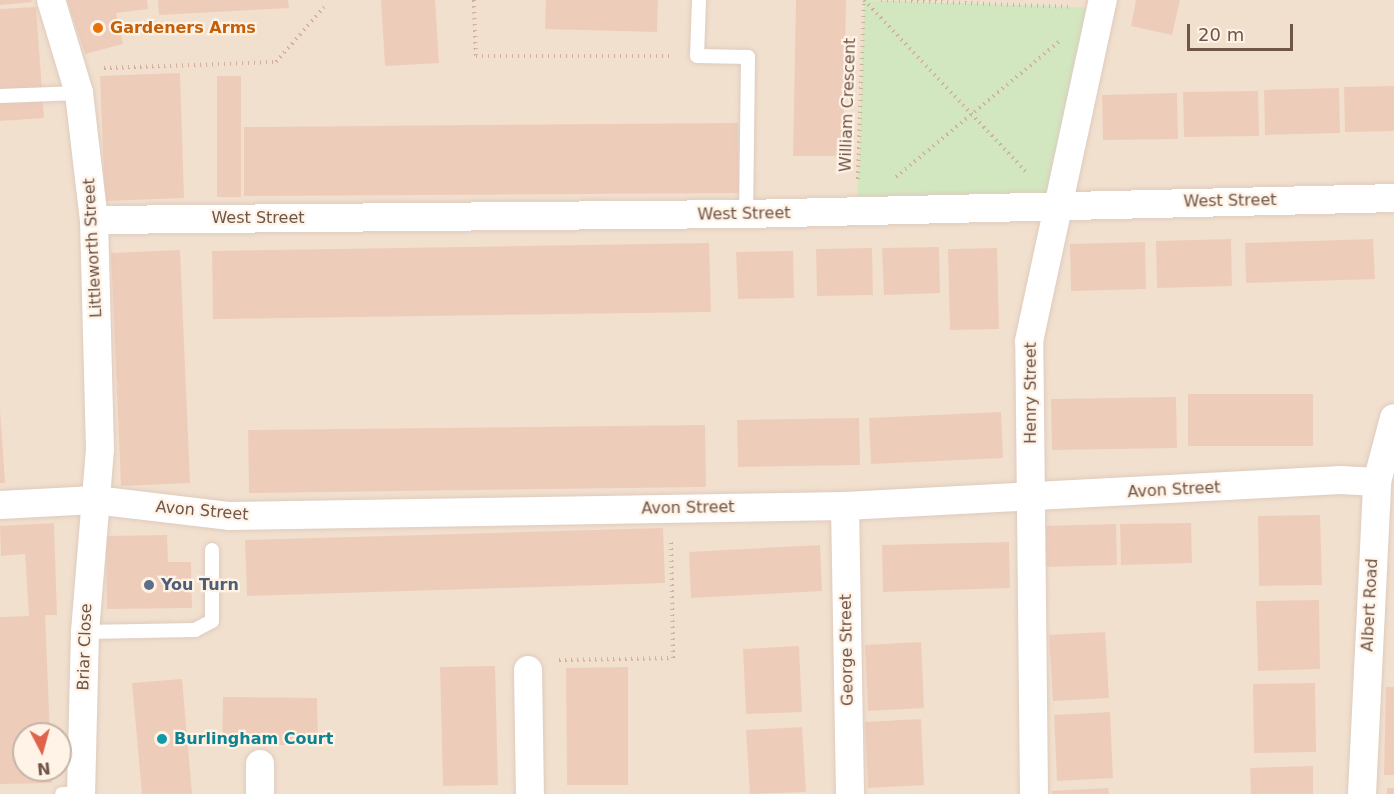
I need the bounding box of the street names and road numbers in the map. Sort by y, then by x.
street label: William Crescent [836,38,860,172]
street label: Littleworth Street [80,178,106,318]
street label: West Street [1183,191,1277,211]
street label: West Street [697,204,791,224]
street label: West Street [211,208,305,228]
street label: Henry Street [1021,342,1041,444]
street label: Avon Street [1127,478,1221,502]
street label: Avon Street [155,497,249,525]
street label: Avon Street [641,498,735,518]
street label: Albert Road [1358,558,1382,652]
street label: George Street [836,594,858,706]
street label: Briar Close [74,603,96,691]

